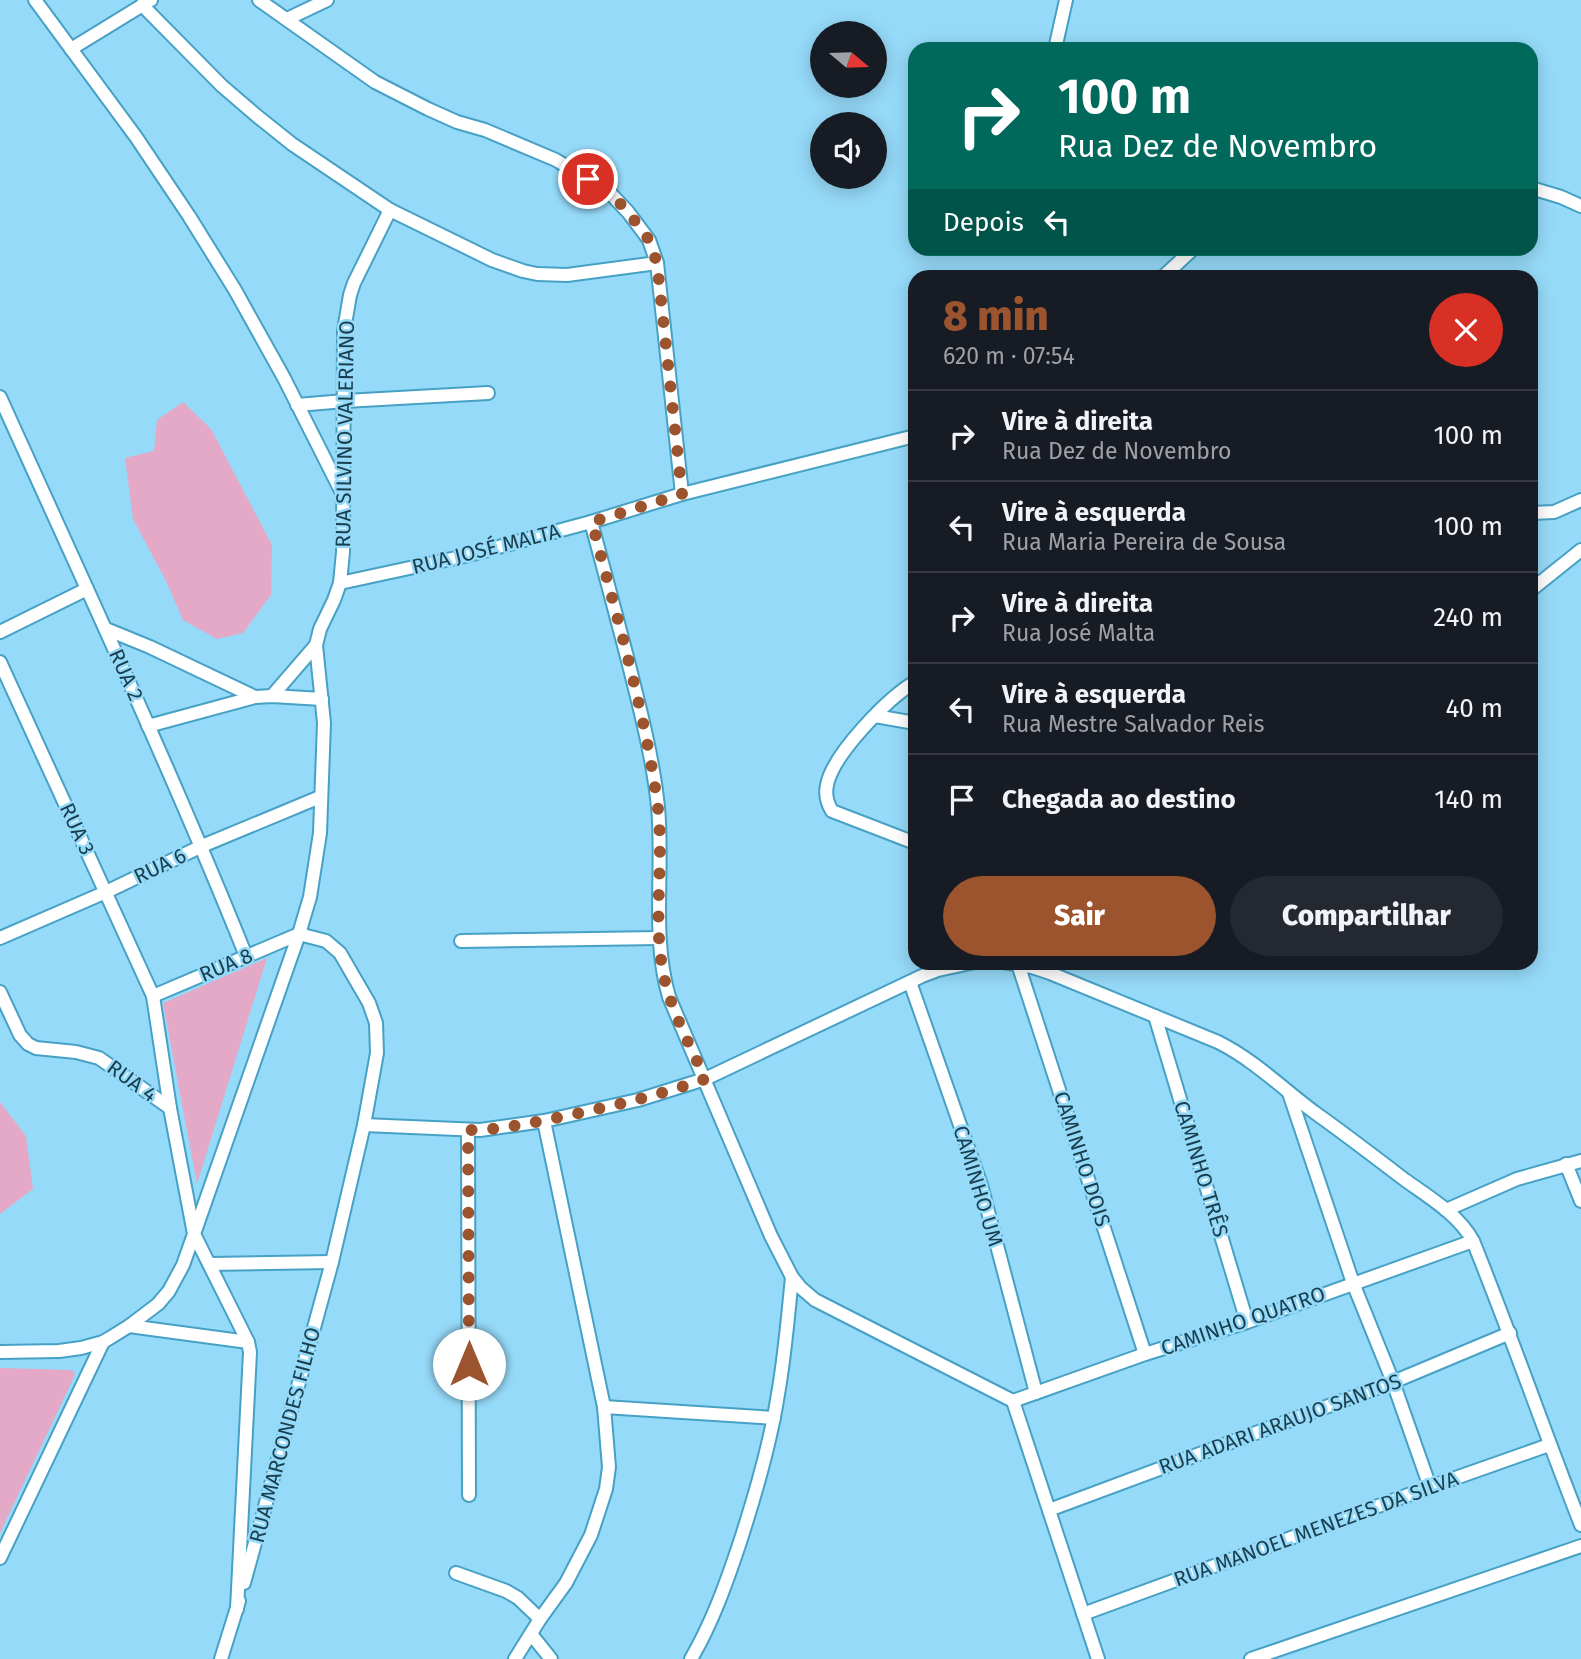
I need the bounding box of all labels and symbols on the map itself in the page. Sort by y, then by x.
north arrow [810,21,887,98]
pin [558,149,618,209]
street label: RUA SILVINO VALERIANO [330,320,360,548]
street label: RUA JOSÉ MALTA [409,518,563,580]
street label: RUA 2 [103,645,149,705]
street label: RUA 3 [54,799,100,859]
street label: RUA 6 [130,842,190,890]
street label: RUA 8 [195,942,257,988]
street label: RUA 4 [102,1054,162,1108]
street label: CAMINHO DOIS [1048,1088,1116,1230]
street label: CAMINHO TRÊS [1168,1098,1234,1240]
street label: CAMINHO UM [947,1122,1009,1250]
street label: CAMINHO QUATRO [1157,1281,1329,1361]
street label: RUA MARCONDES FILHO [244,1324,326,1546]
position arrow [432,1327,506,1401]
street label: RUA ADARI ARAUJO SANTOS [1155,1368,1405,1480]
street label: RUA MANOEL MENEZES DA SILVA [1170,1465,1462,1593]

